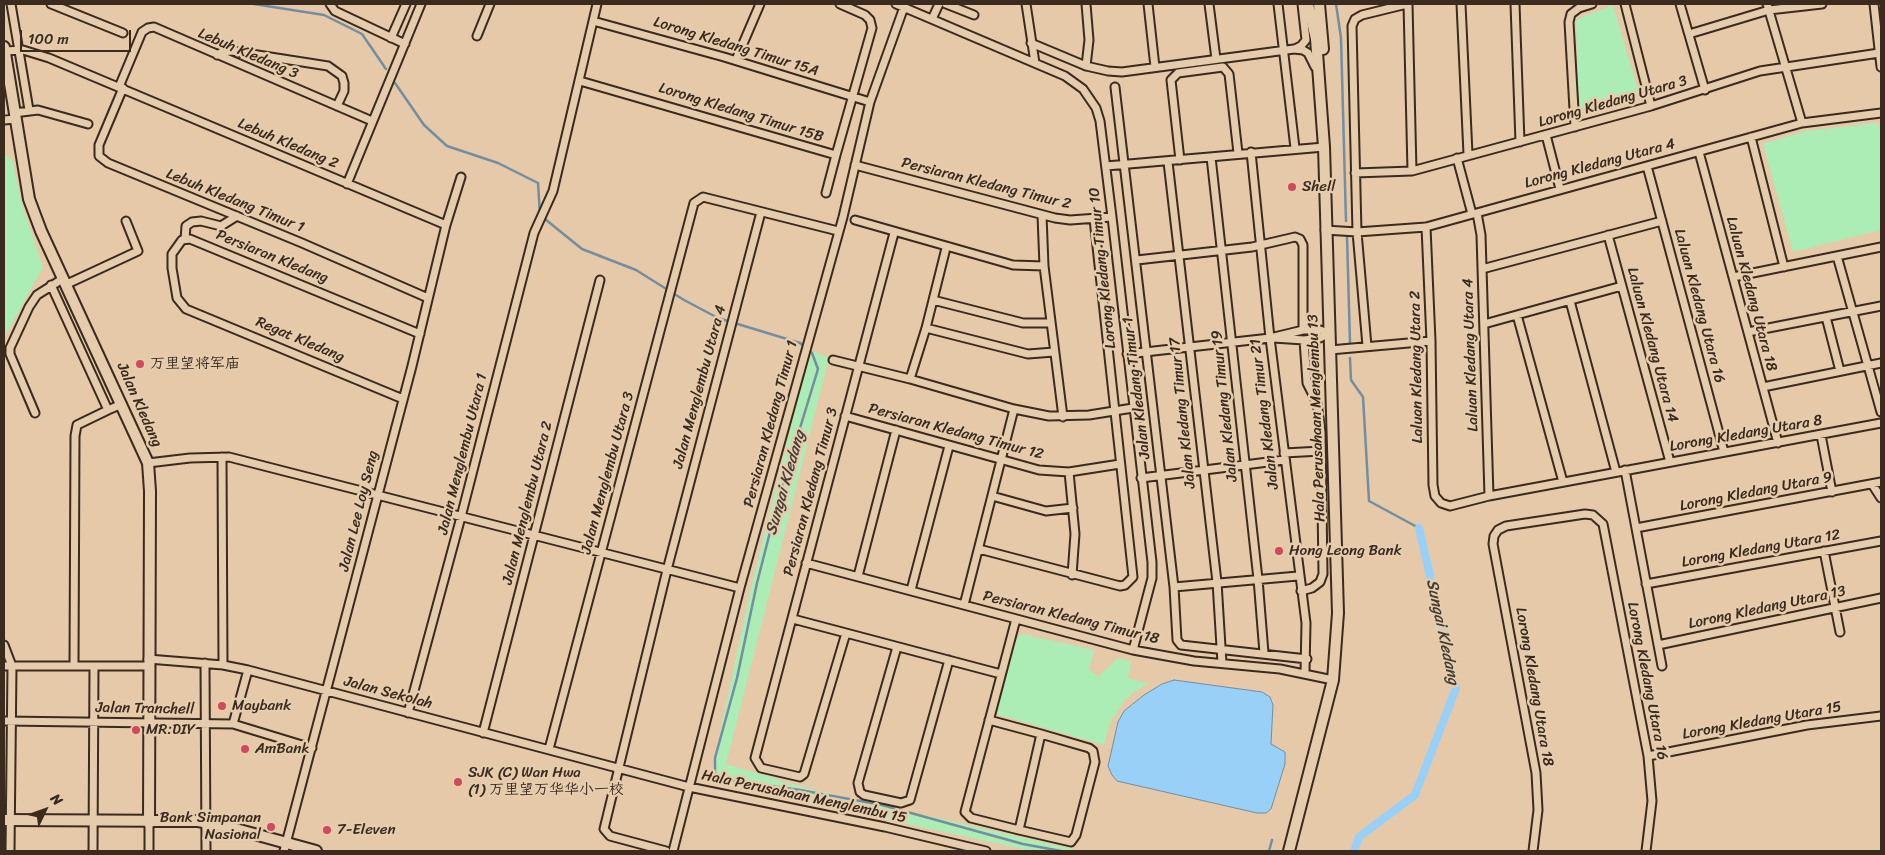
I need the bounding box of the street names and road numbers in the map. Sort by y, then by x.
street label: Lorong Kledang Timur 15A [651,13,821,81]
street label: Lebuh Kledang 3 [195,25,301,83]
street label: Lorong Kledang Utara 3 [1537,72,1689,132]
street label: Lorong Kledang Timur 15B [657,79,825,147]
street label: Lebuh Kledang 2 [235,115,341,173]
street label: Lorong Kledang Utara 4 [1523,135,1677,193]
street label: Persiaran Kledang Timur 2 [899,154,1073,214]
street label: Lebuh Kledang Timur 1 [163,165,307,237]
street label: Lorong Kledang Timur 10 [1086,186,1120,350]
street label: Laluan Kledang Utara 18 [1722,215,1780,373]
street label: Persiaran Kledang [213,226,331,288]
street label: Laluan Kledang Utara 16 [1670,227,1728,385]
street label: Laluan Kledang Utara 14 [1623,265,1681,425]
street label: Laluan Kledang Utara 4 [1459,278,1483,432]
street label: Laluan Kledang Utara 2 [1407,291,1427,443]
street label: Jalan Menglembu Utara 4 [670,303,730,471]
street label: Regat Kledang [253,313,347,367]
street label: Hala Perusahaan Menglembu 13 [1304,314,1330,522]
street label: Jalan Kledang Timur 1 [1119,316,1155,460]
street label: Jalan Kledang Timur 19 [1208,329,1242,483]
street label: Jalan Kledang Timur 17 [1166,337,1200,489]
street label: Jalan Kledang Timur 21 [1247,338,1283,490]
street label: Persiaran Kledang Timur 1 [740,339,802,509]
street label: Jalan Kledang [112,360,166,450]
street label: Jalan Menglembu Utara 1 [434,372,492,536]
street label: Jalan Menglembu Utara 3 [578,390,638,556]
street label: Persiaran Kledang Timur 12 [866,400,1046,464]
street label: Persiaran Kledang Timur 3 [780,406,842,578]
street label: Lorong Kledang Utara 8 [1668,412,1824,456]
street label: Jalan Menglembu Utara 2 [499,419,557,587]
street label: Jalan Lee Loy Seng [335,449,383,573]
street label: Lorong Kledang Utara 9 [1678,468,1834,516]
street label: Lorong Kledang Utara 12 [1680,526,1842,572]
street label: Lorong Kledang Utara 13 [1687,583,1847,633]
street label: Persiaran Kledang Timur 18 [981,587,1161,649]
street label: Lorong Kledang Utara 16 [1623,600,1671,762]
street label: Lorong Kledang Utara 18 [1511,606,1557,768]
street label: Jalan Sekolah [342,673,434,713]
street label: Lorong Kledang Utara 15 [1681,698,1843,744]
street label: Jalan Tranchell [95,699,195,719]
street label: Hala Perusahaan Menglembu 15 [700,766,908,828]

